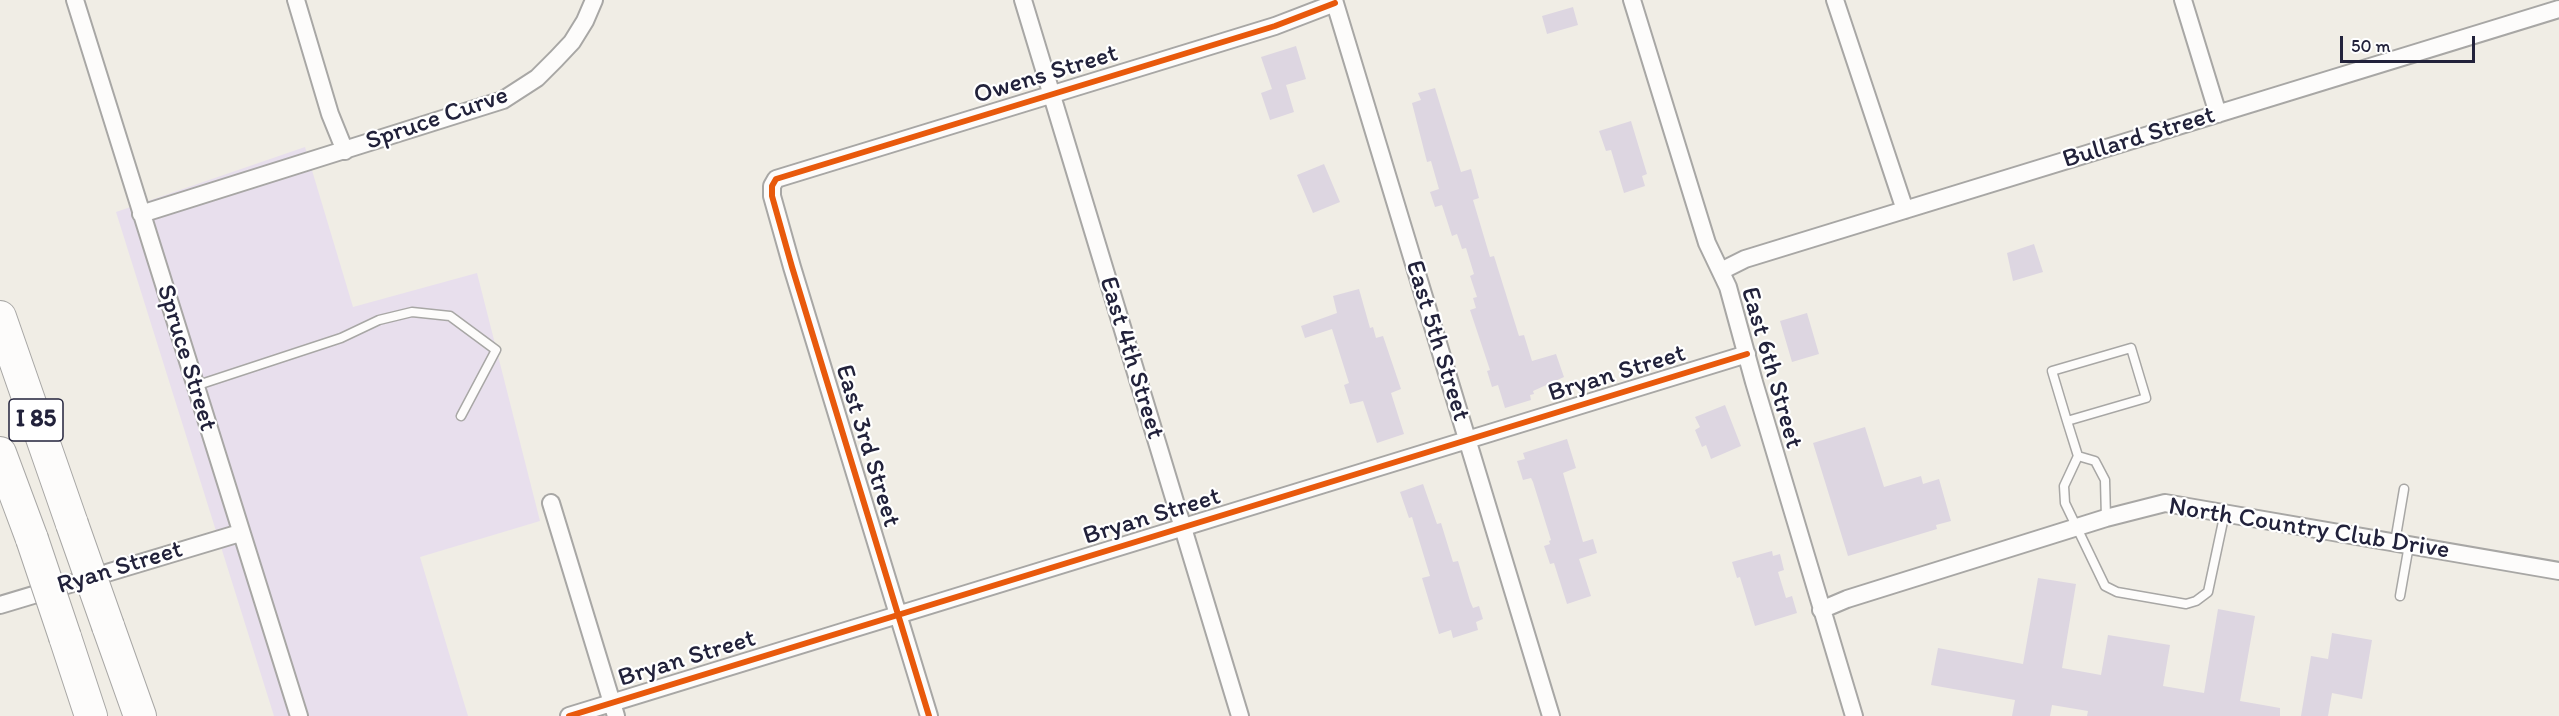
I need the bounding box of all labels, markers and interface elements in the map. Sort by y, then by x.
scale bar [2343,24,2478,62]
text: 50 m [2351,35,2391,57]
street label: Owens Street [970,38,1122,112]
street label: Spruce Curve [362,80,512,158]
street label: Bullard Street [2059,100,2219,176]
street label: East 5th Street [1398,257,1476,425]
street label: East 4th Street [1091,273,1171,443]
street label: Spruce Street [149,281,223,435]
street label: East 6th Street [1733,284,1809,452]
street label: Bryan Street [1544,338,1690,410]
street label: East 3rd Street [828,361,906,531]
road number: I 85 [9,399,63,441]
street label: Bryan Street [1079,481,1225,553]
street label: North Country Club Drive [2166,491,2452,567]
street label: Ryan Street [54,534,186,602]
street label: Bryan Street [614,623,760,695]

